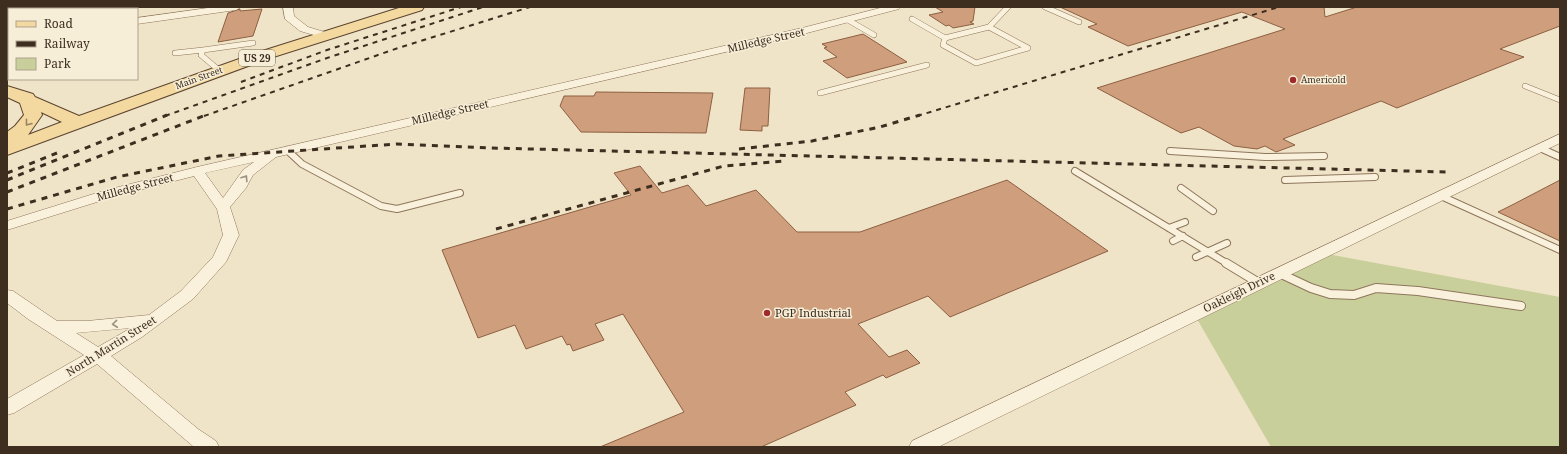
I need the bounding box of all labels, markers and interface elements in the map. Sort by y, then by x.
legend [8,8,138,80]
text: Road [44,15,74,32]
street label: Milledge Street [726,23,806,56]
text: Railway [44,35,90,52]
road number: US 29 [239,50,275,66]
text: Park [44,55,72,72]
street label: Main Street [173,63,224,92]
place label: Americold [1301,73,1346,86]
marker: Americold [1288,75,1298,85]
street label: Milledge Street [410,95,490,128]
one-way arrow [25,118,32,125]
street label: Milledge Street [95,169,175,204]
one-way arrow [241,175,248,182]
street label: Oakleigh Drive [1200,268,1277,315]
place label: PGP Industrial [775,305,852,320]
marker: PGP Industrial [762,308,772,318]
street label: North Martin Street [63,312,159,379]
one-way arrow [112,320,118,329]

